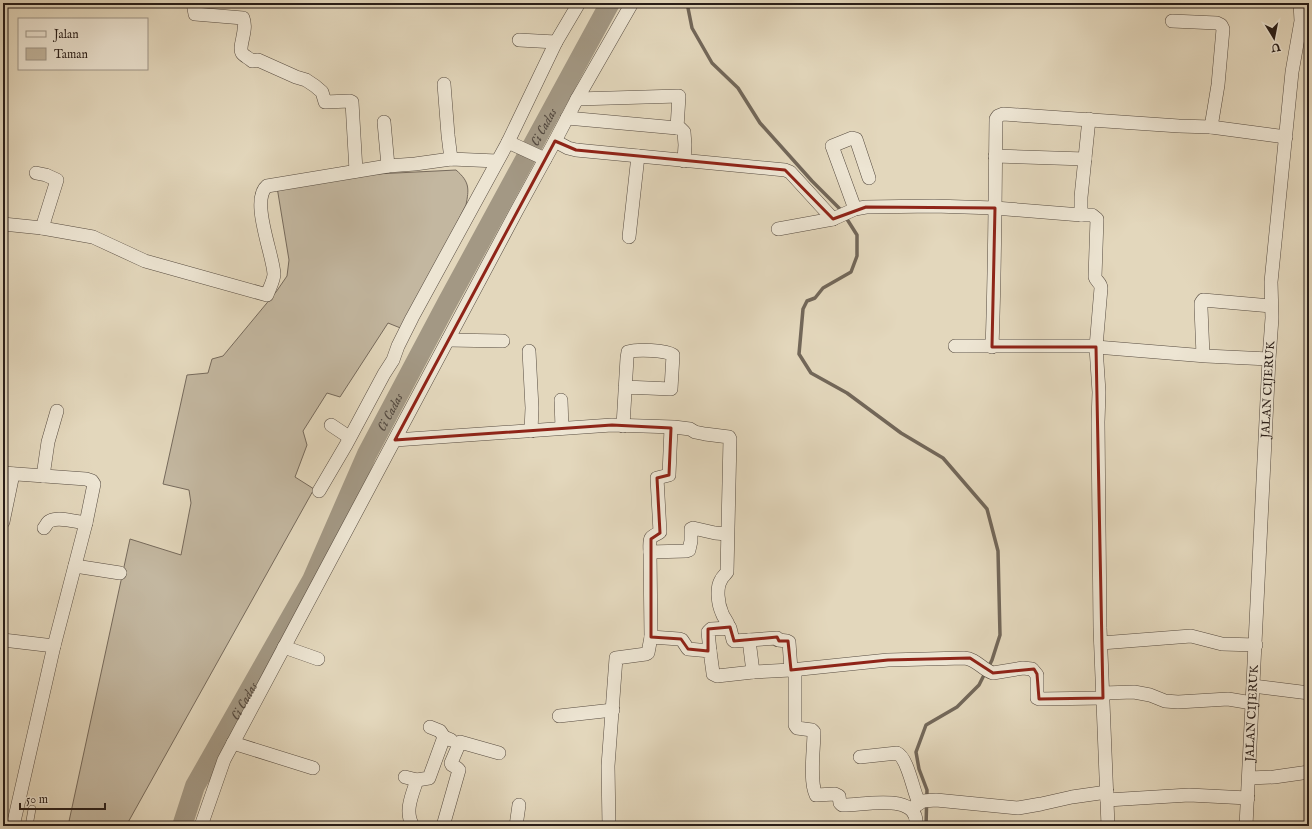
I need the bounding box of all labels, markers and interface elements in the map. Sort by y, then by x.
legend [18,18,148,70]
north arrow [1254,18,1294,58]
text: Jalan [52,27,79,43]
text: U [1269,39,1282,55]
text: Taman [54,47,88,62]
water label: Ci Cadas [527,105,561,149]
street label: JALAN CIJERUK [1258,340,1278,440]
water label: Ci Cadas [374,390,408,435]
street label: JALAN CIJERUK [1242,664,1262,764]
water label: Ci Cadas [227,679,262,723]
scale bar [20,785,105,811]
text: 50 m [26,792,48,807]

